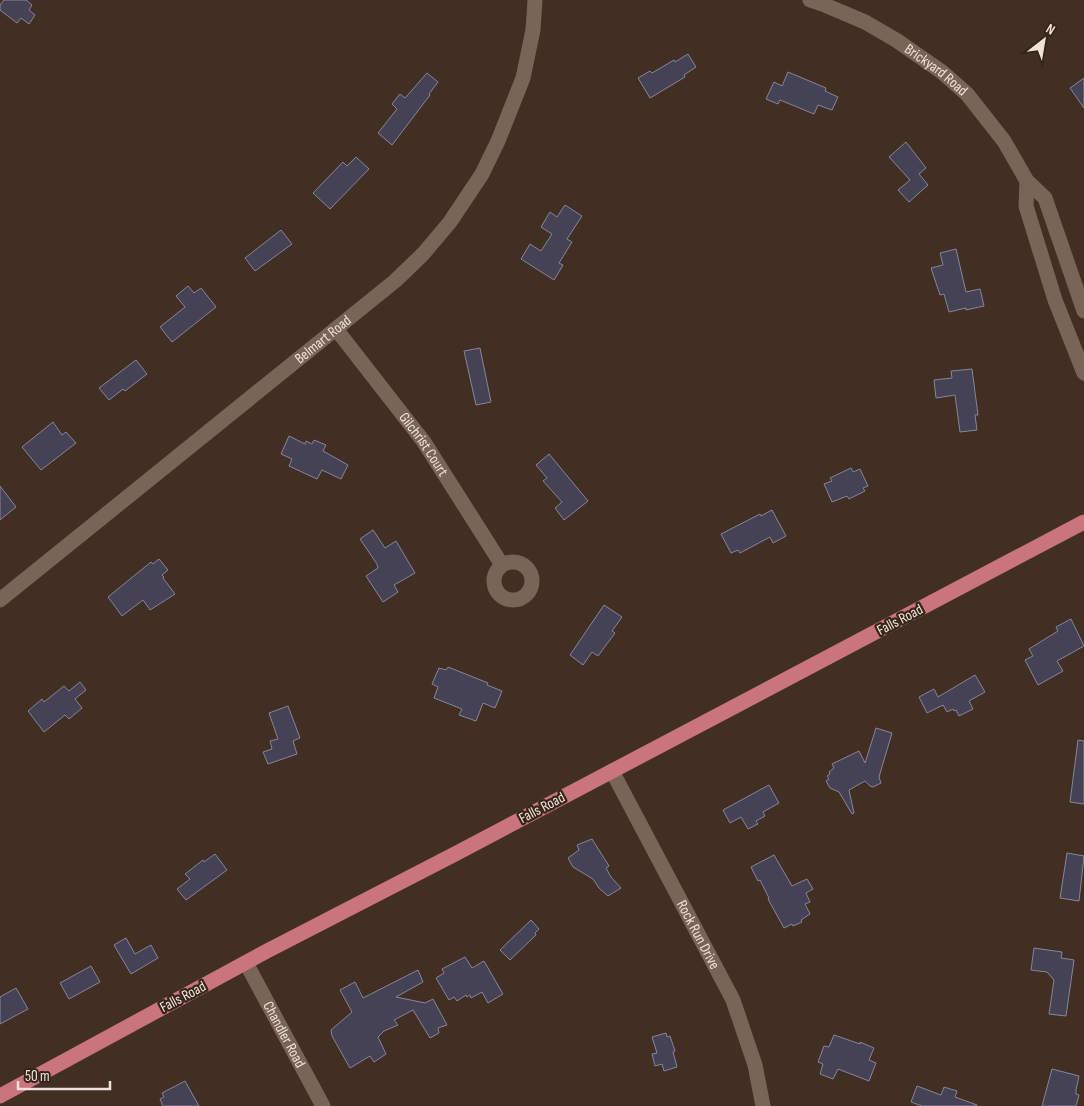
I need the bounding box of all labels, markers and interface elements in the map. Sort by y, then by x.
north arrow [1019,15,1069,65]
text: N [1043,20,1058,38]
street label: Brickyard Road [901,39,972,100]
street label: Belmart Road [291,311,355,368]
street label: Gilchrist Court [395,408,453,480]
street label: Falls Road [874,600,926,640]
street label: Falls Road [516,788,568,828]
street label: Rock Run Drive [672,897,724,972]
street label: Falls Road [157,977,209,1017]
street label: Chandler Road [259,998,310,1071]
scale bar [18,1058,110,1090]
text: 50 m [25,1067,50,1086]

